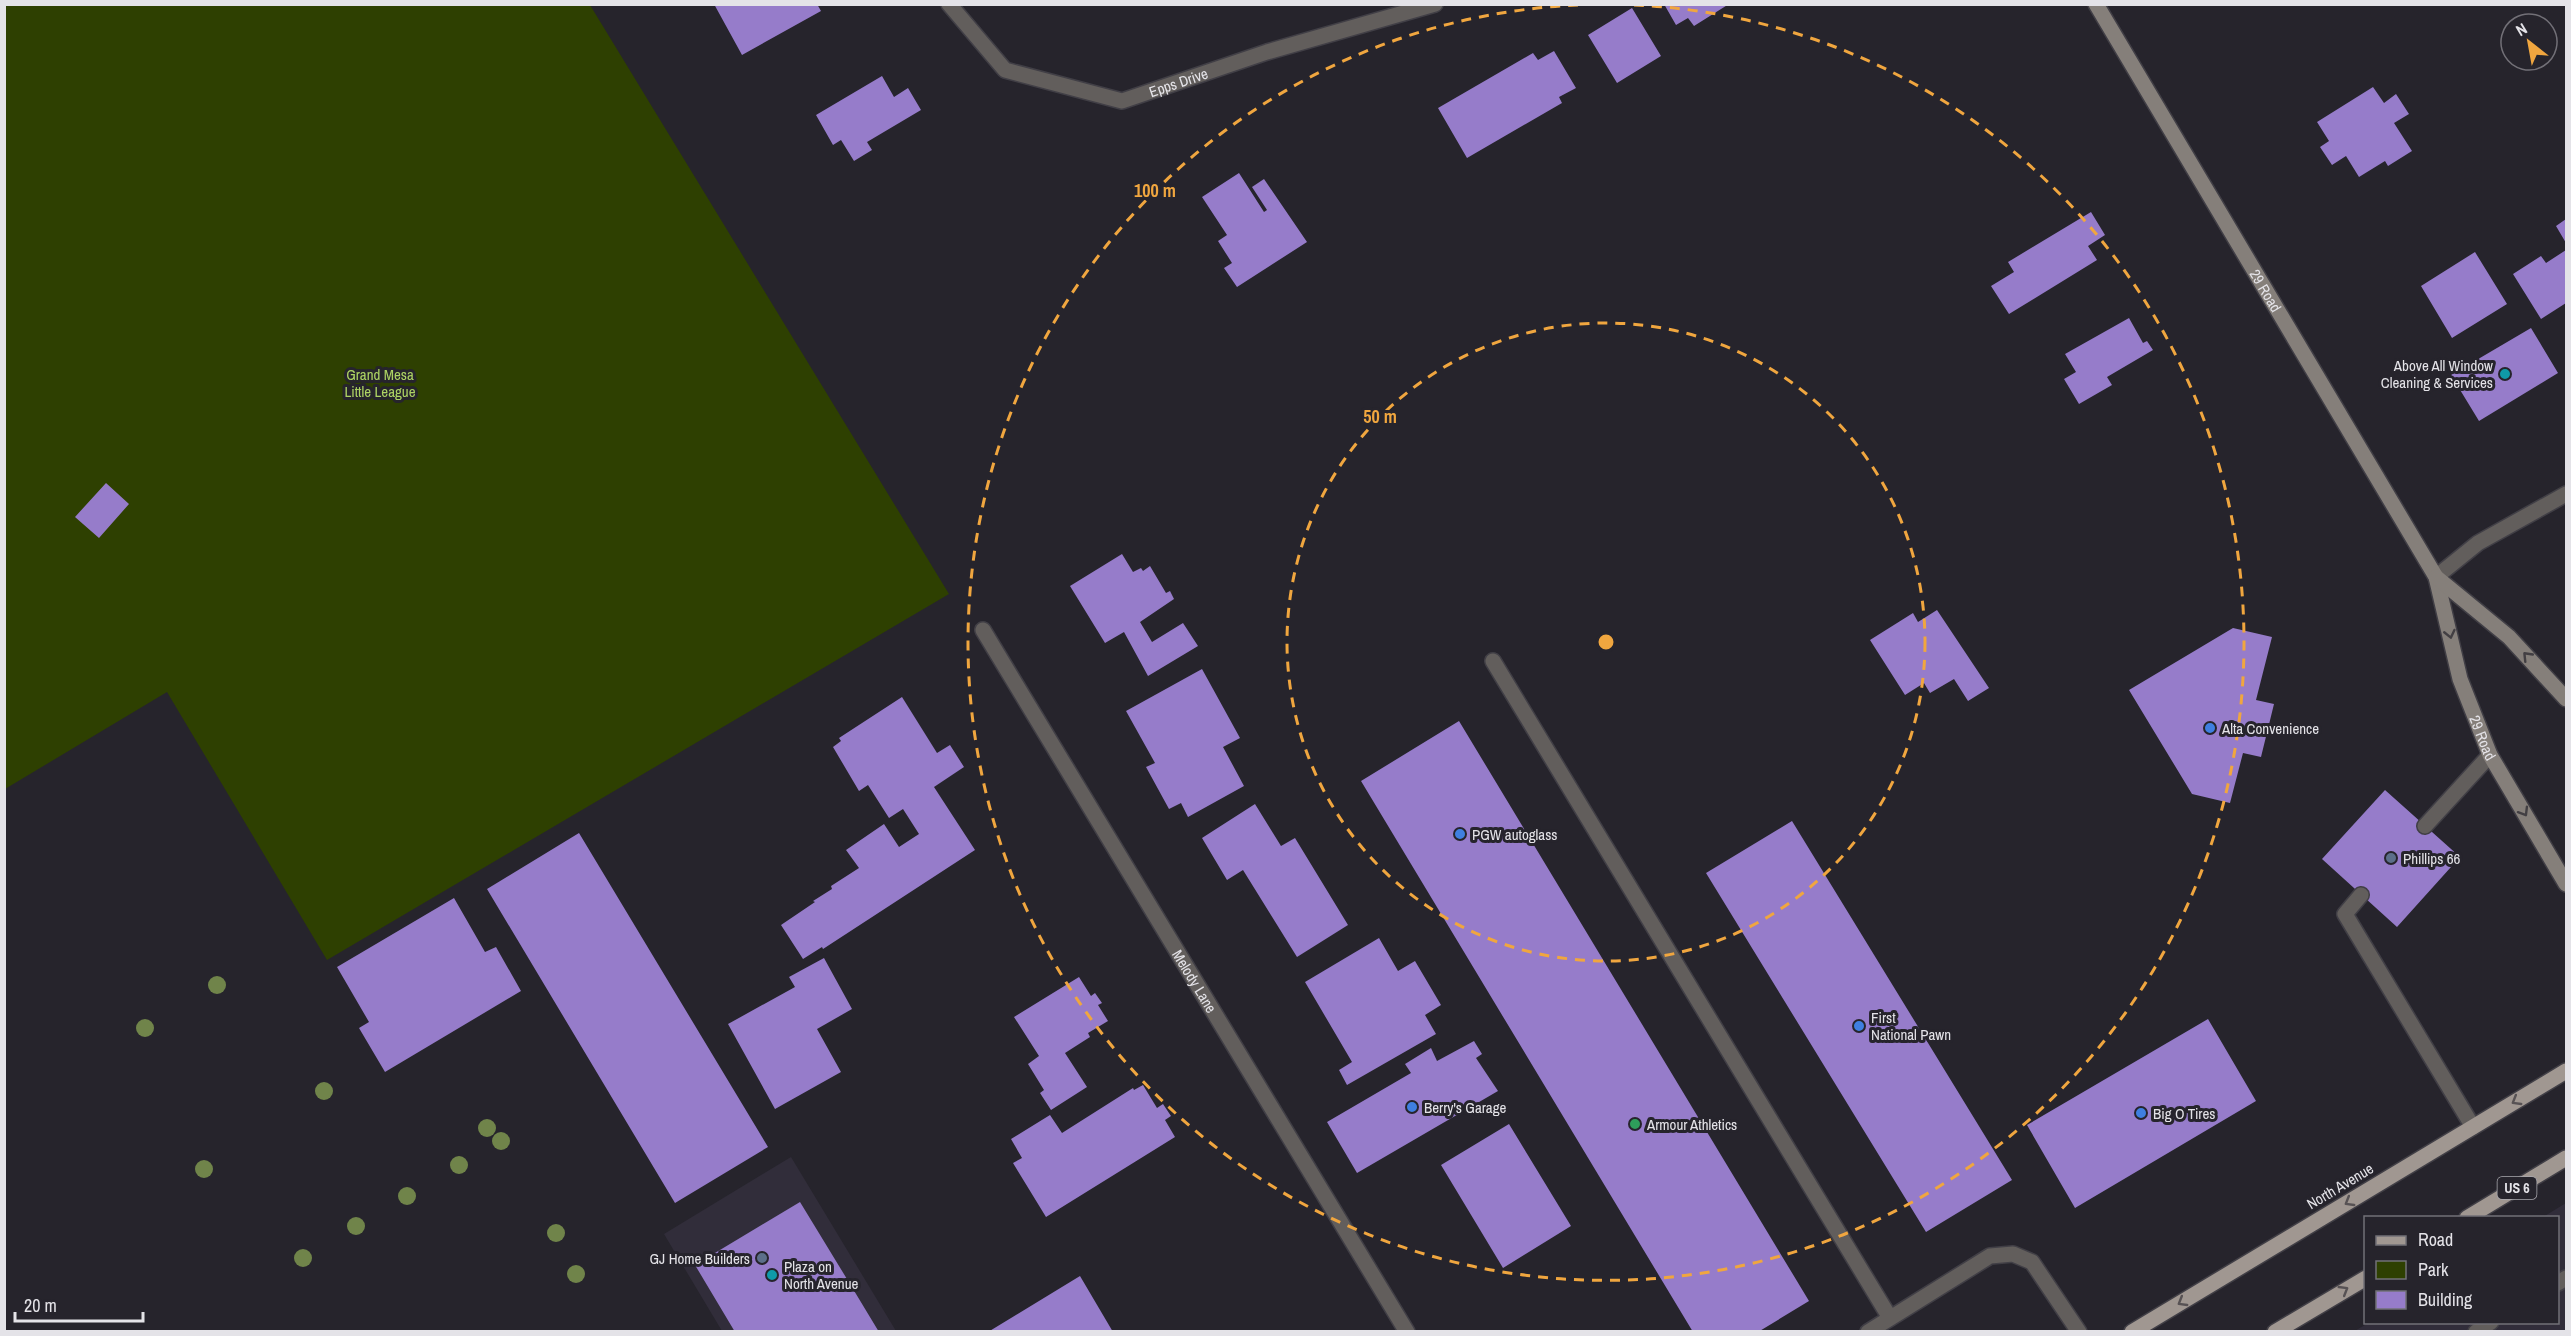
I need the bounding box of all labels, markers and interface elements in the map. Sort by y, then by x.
north arrow [2499,12,2559,72]
text: N [2512,17,2531,41]
street label: Epps Drive [1146,62,1211,102]
text: 100 m [1134,178,1176,203]
street label: 29 Road [2245,265,2287,316]
place label: Above All Window Cleaning & Services [2381,355,2493,393]
park label: Grand Mesa Little League [344,364,416,402]
marker: Above All Window Cleaning & Services [2498,367,2512,381]
text: 50 m [1363,404,1397,429]
one-way arrow [2442,628,2455,638]
centre of rings [1596,632,1616,652]
one-way arrow [2523,653,2534,663]
street label: 29 Road [2465,712,2501,764]
place label: Alta Convenience [2221,718,2319,739]
marker: Alta Convenience [2203,721,2217,735]
one-way arrow [2517,806,2528,816]
place label: PGW autoglass [1472,824,1557,845]
marker: PGW autoglass [1453,827,1467,841]
place label: Phillips 66 [2403,848,2461,869]
marker: Phillips 66 [2384,851,2398,865]
street label: Melody Lane [1168,945,1222,1017]
place label: First National Pawn [1871,1007,1951,1045]
marker: First National Pawn [1852,1019,1866,1033]
one-way arrow [2512,1094,2522,1106]
place label: Berry's Garage [1424,1097,1506,1118]
marker: Berry's Garage [1405,1100,1419,1114]
place label: Big O Tires [2153,1103,2215,1124]
marker: Big O Tires [2134,1106,2148,1120]
place label: Armour Athletics [1646,1114,1737,1135]
marker: Armour Athletics [1628,1117,1642,1131]
street label: North Avenue [2303,1158,2377,1214]
road number: US 6 [2498,1177,2536,1199]
one-way arrow [2345,1194,2355,1206]
legend [2364,1216,2559,1324]
text: Road [2418,1227,2453,1252]
place label: GJ Home Builders [650,1248,750,1269]
marker: GJ Home Builders [755,1251,769,1265]
place label: Plaza on North Avenue [784,1256,858,1294]
text: Park [2418,1257,2449,1282]
marker: Plaza on North Avenue [765,1268,779,1282]
scale bar [15,1285,142,1323]
one-way arrow [2338,1286,2348,1297]
text: Building [2418,1287,2473,1312]
text: 20 m [24,1293,57,1318]
one-way arrow [2178,1295,2188,1306]

